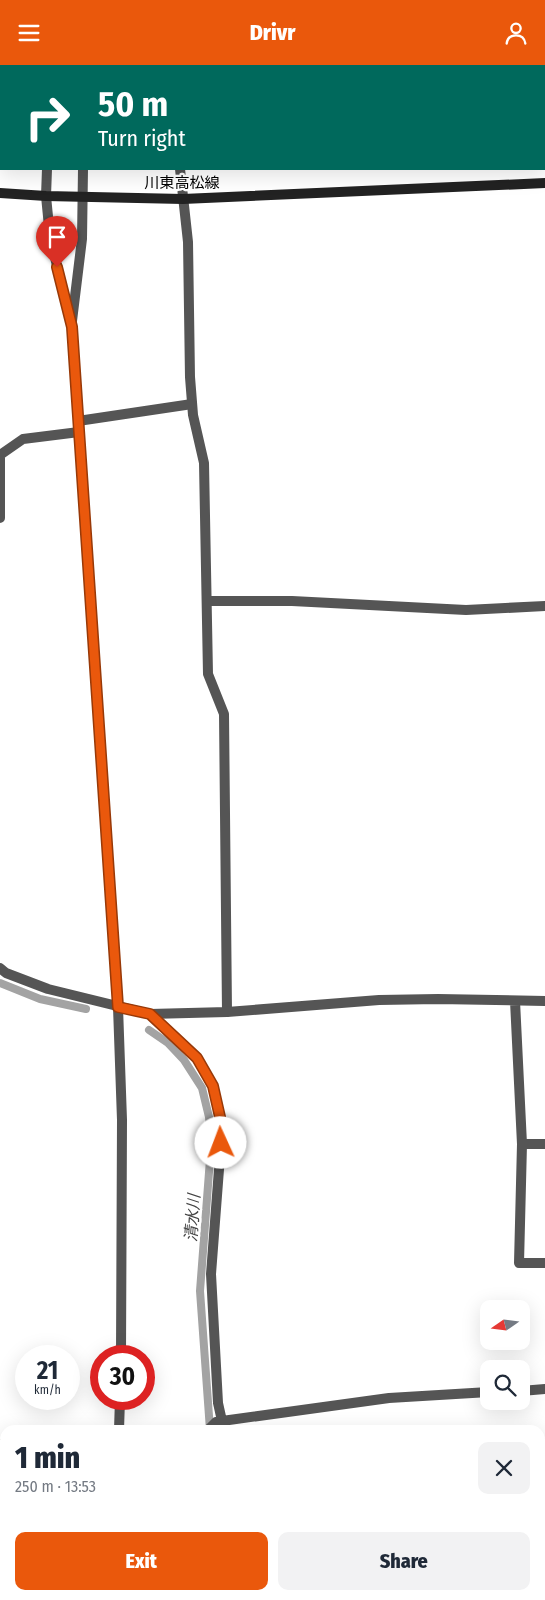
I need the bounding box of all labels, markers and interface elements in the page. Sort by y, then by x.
icon: menu [15,19,43,47]
text: Drivr [250,19,295,46]
icon: person [502,19,530,47]
text: 50 m [98,83,168,125]
icon: right [15,85,80,150]
text: Turn right [98,125,186,152]
street label: 川東高松線 [144,174,220,192]
pin [36,216,78,267]
icon: arrive [43,223,71,251]
position arrow [194,1116,246,1168]
water label: 清水川 [181,1191,204,1243]
north arrow [480,1300,530,1350]
map controls [480,1300,530,1410]
speed limit sign: 30 [90,1345,155,1410]
text: 21 [37,1356,58,1386]
button: search [480,1360,530,1410]
text: km/h [34,1383,61,1397]
text: 1 min [15,1440,80,1476]
button: close [478,1442,530,1494]
text: 250 m · 13:53 [15,1477,96,1496]
button: Exit [15,1532,268,1590]
button: Share [278,1532,530,1590]

